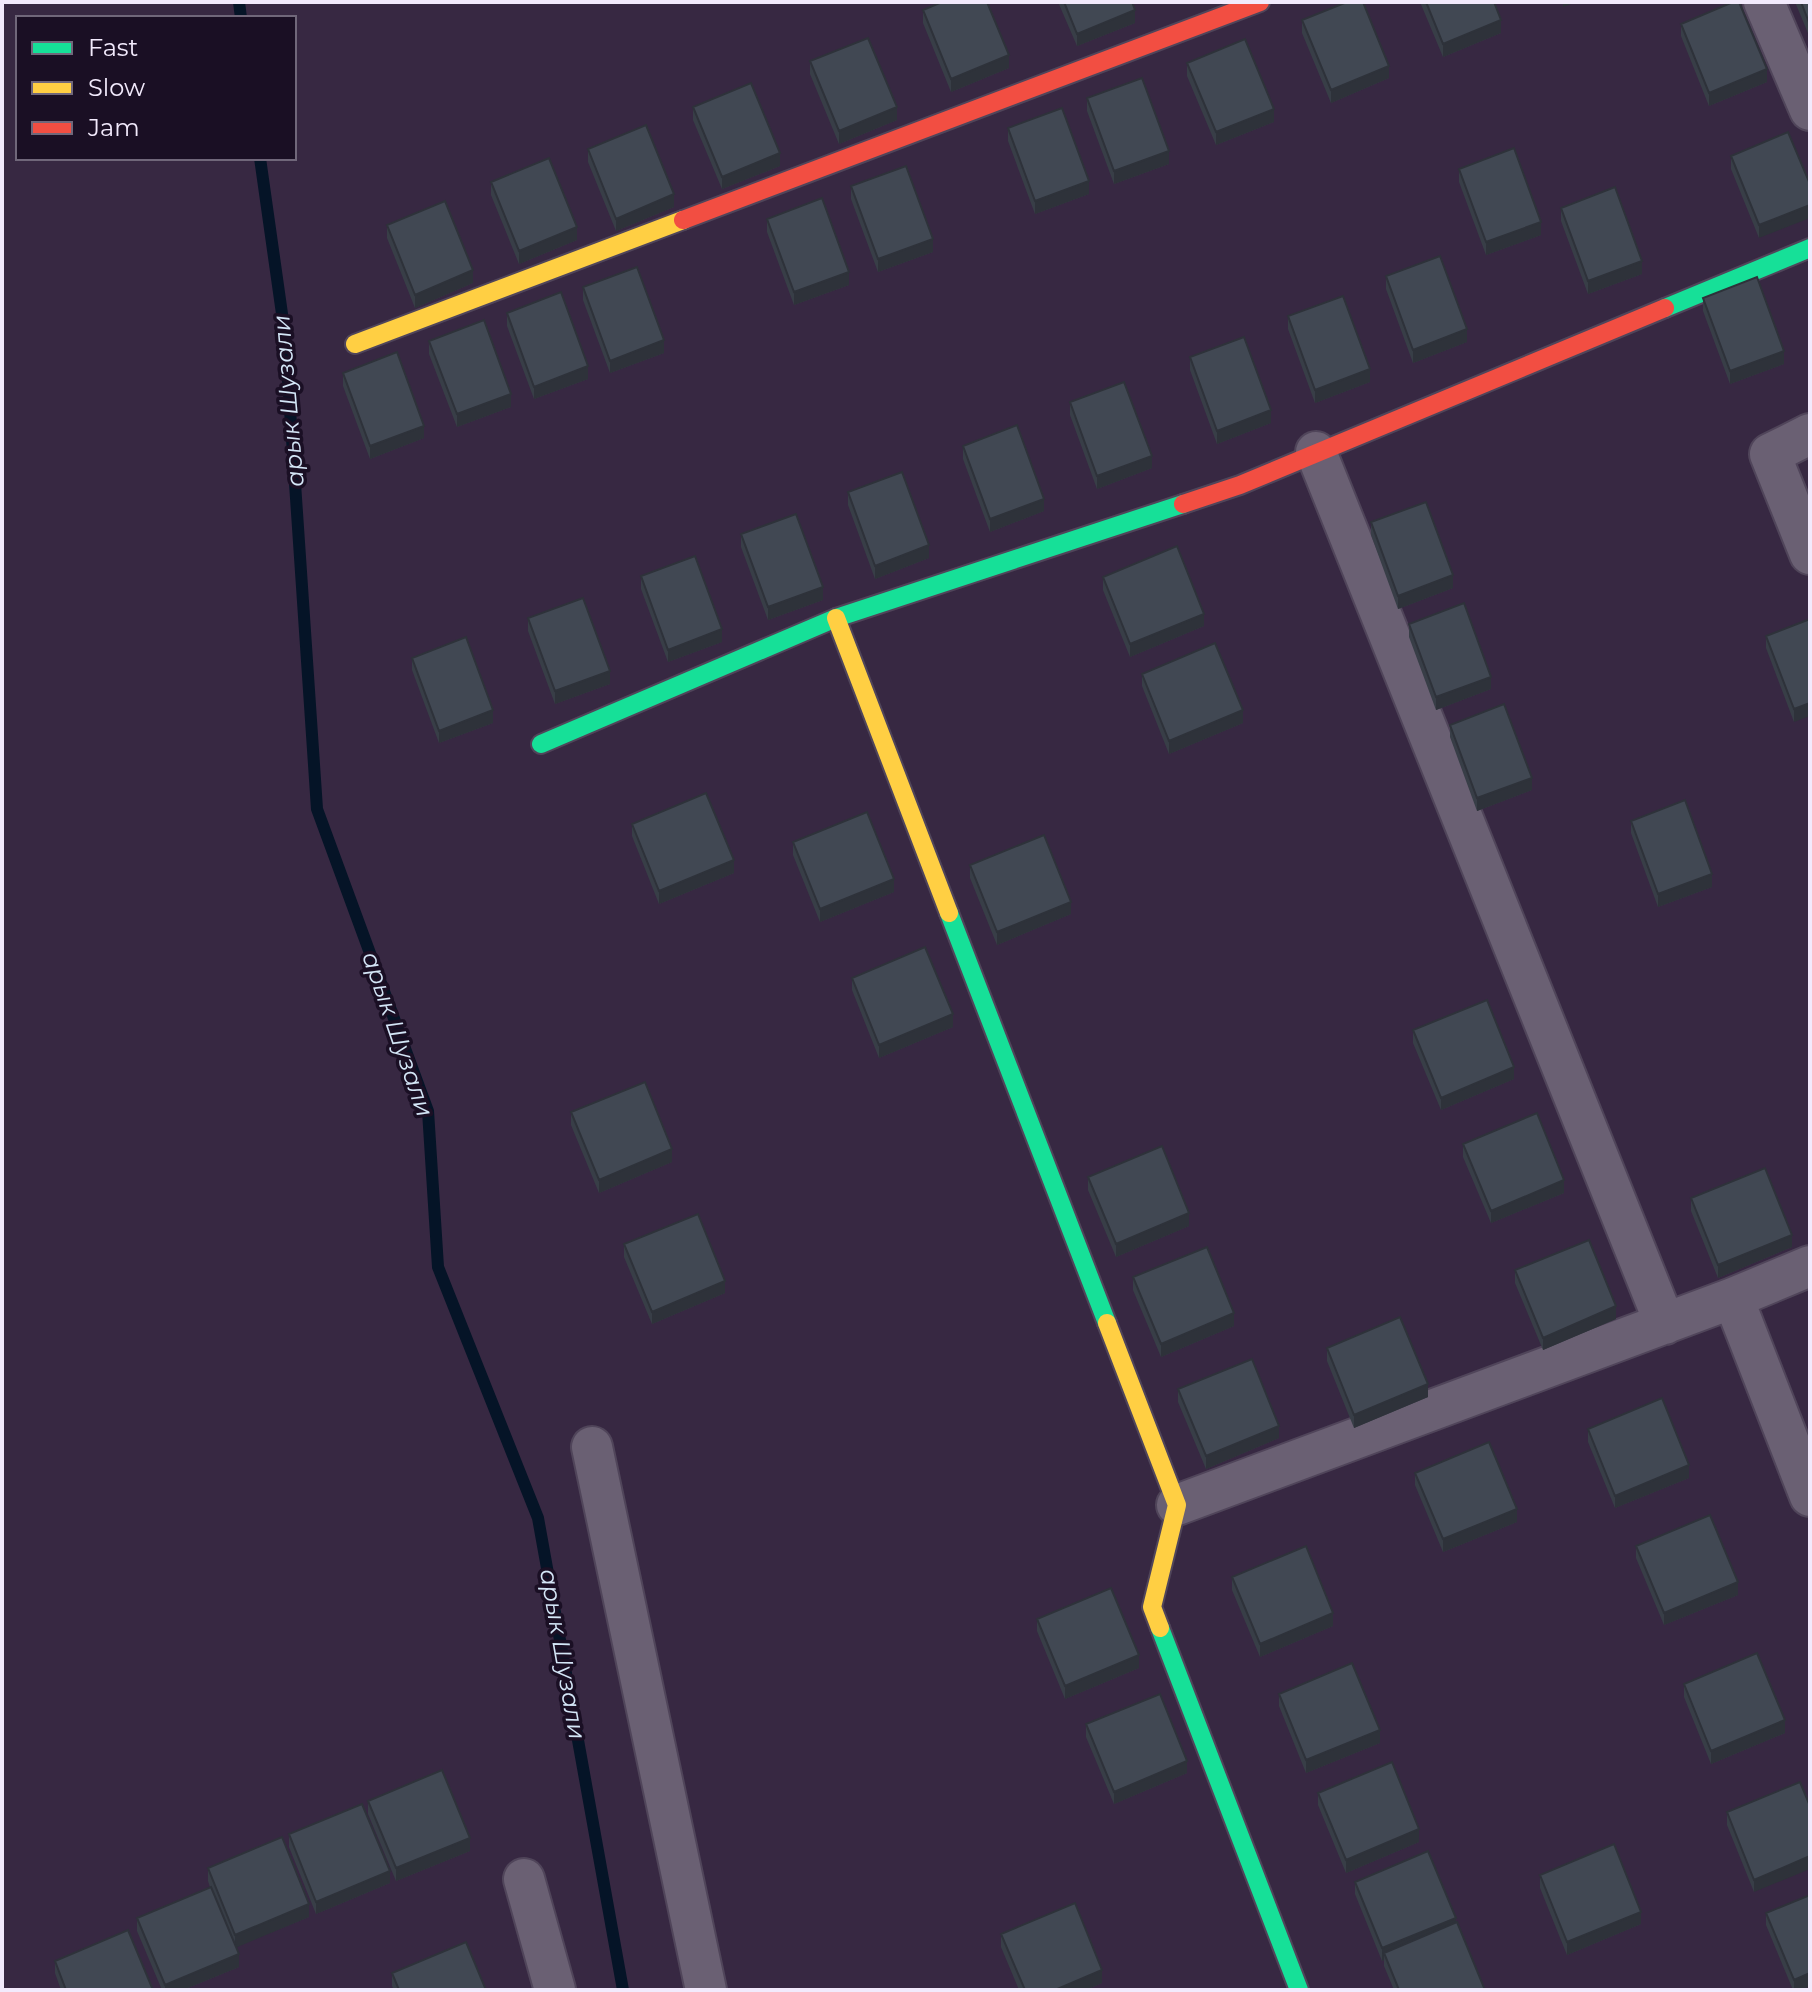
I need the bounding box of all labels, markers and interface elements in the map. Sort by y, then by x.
legend [16,16,296,160]
text: Fast [88,33,139,62]
text: Slow [88,73,145,102]
text: Jam [87,113,140,142]
water label: арык Шузали [266,314,310,488]
water label: арык Шузали [356,948,440,1120]
water label: арык Шузали [534,1567,592,1741]

